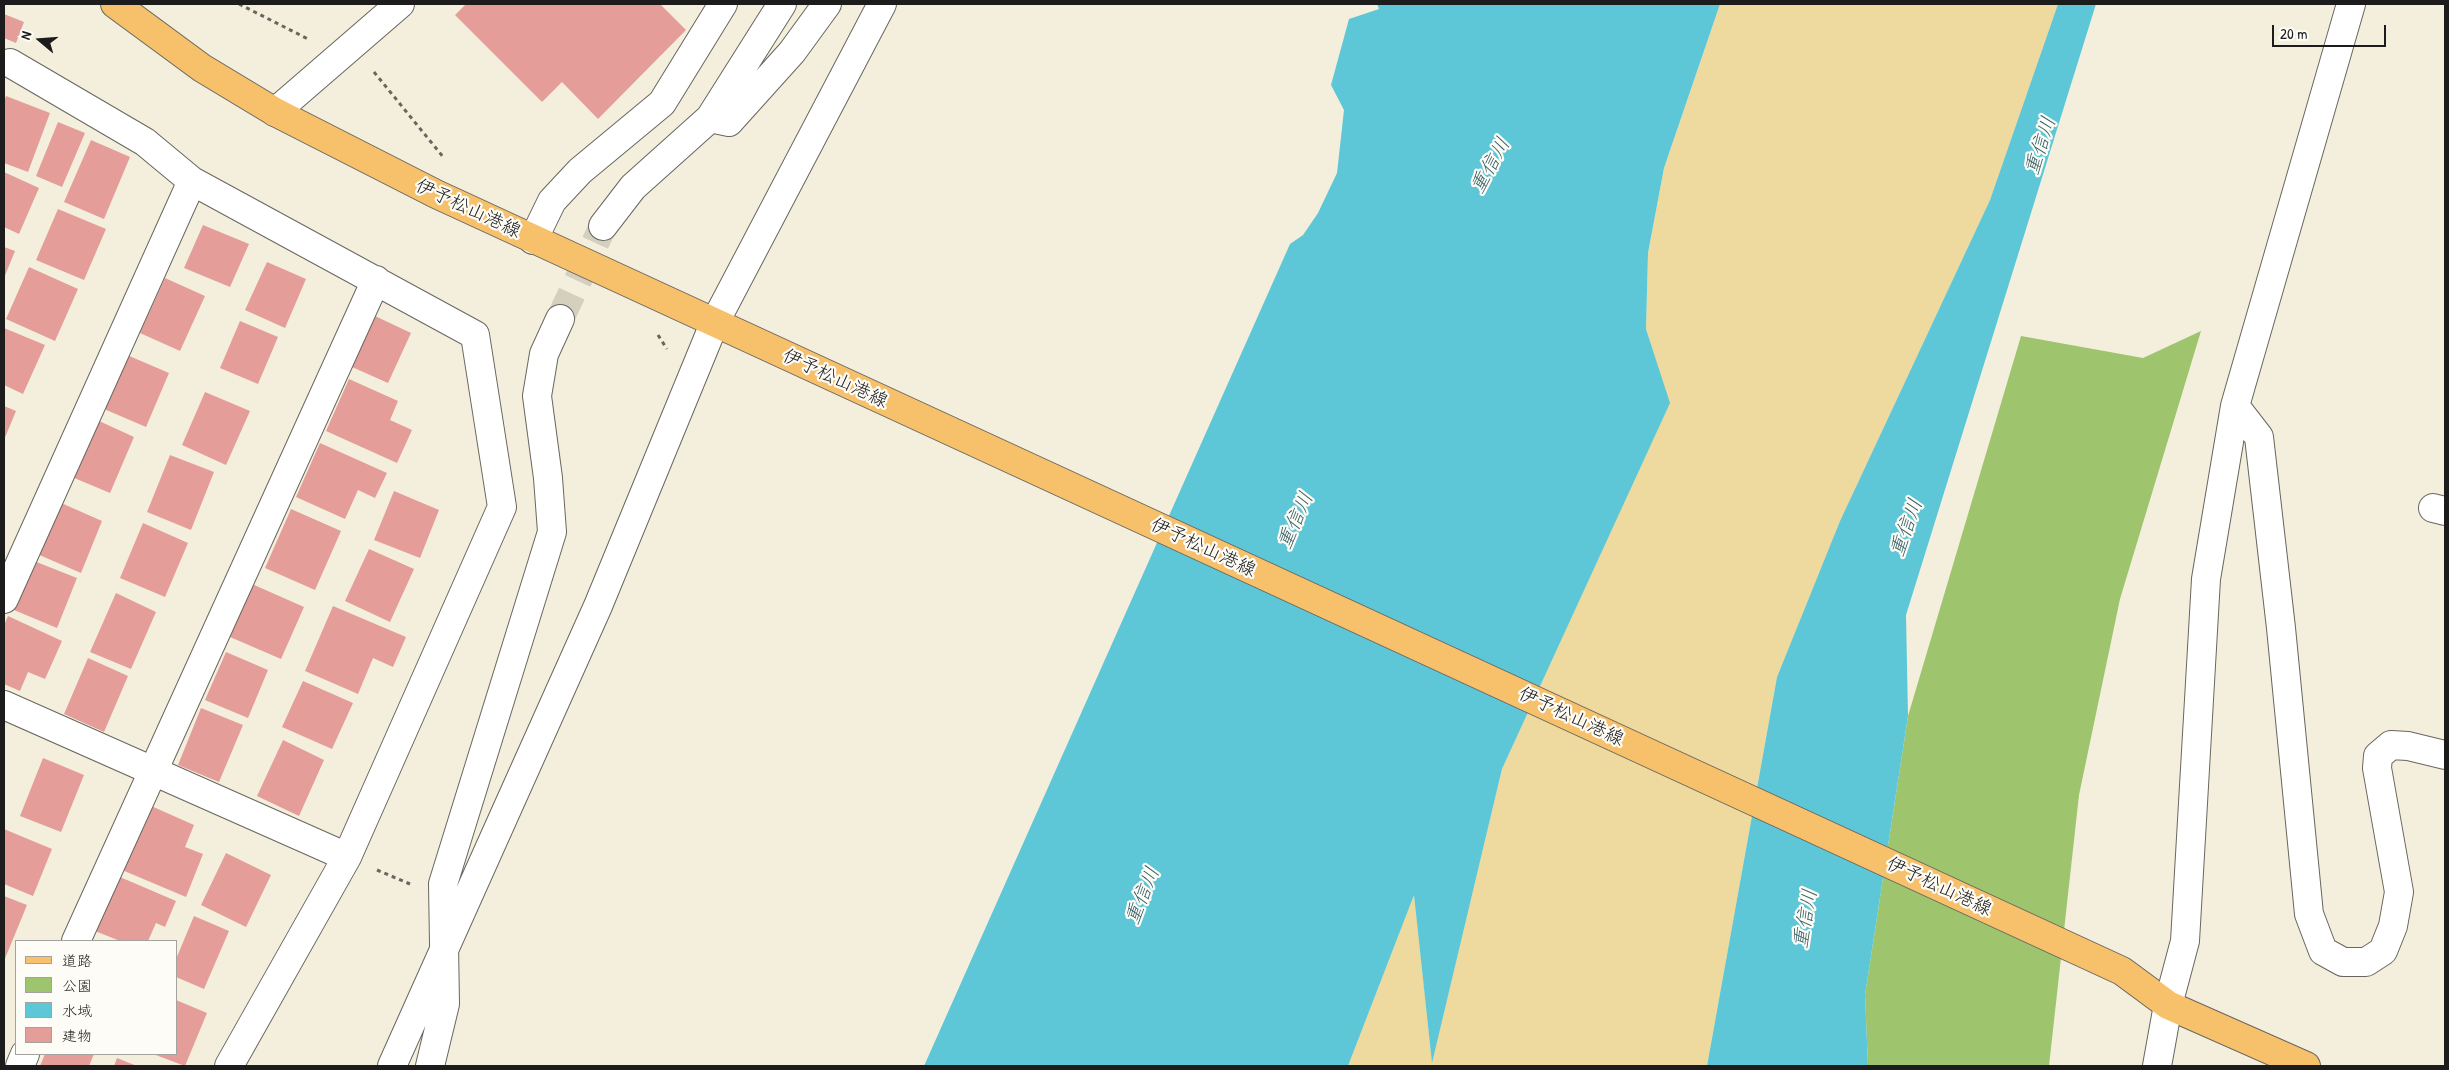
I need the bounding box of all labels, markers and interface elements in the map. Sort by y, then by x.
north arrow [15,15,65,65]
scale bar [2274,15,2388,47]
text: 20 m [2280,23,2307,44]
text: N [15,29,35,42]
water label: 重信川 [2020,114,2062,178]
water label: 重信川 [1466,134,1516,198]
street label: 伊予松山港線 [412,175,524,243]
street label: 伊予松山港線 [779,345,891,413]
water label: 重信川 [1273,489,1319,553]
water label: 重信川 [1885,496,1929,560]
street label: 伊予松山港線 [1147,514,1259,582]
street label: 伊予松山港線 [1515,683,1627,751]
street label: 伊予松山港線 [1883,853,1995,921]
water label: 重信川 [1121,864,1165,928]
water label: 重信川 [1789,887,1823,951]
legend [15,940,178,1055]
text: 道路 [62,950,92,971]
text: 公園 [62,975,92,996]
text: 水域 [62,1000,92,1021]
text: 建物 [62,1025,92,1046]

